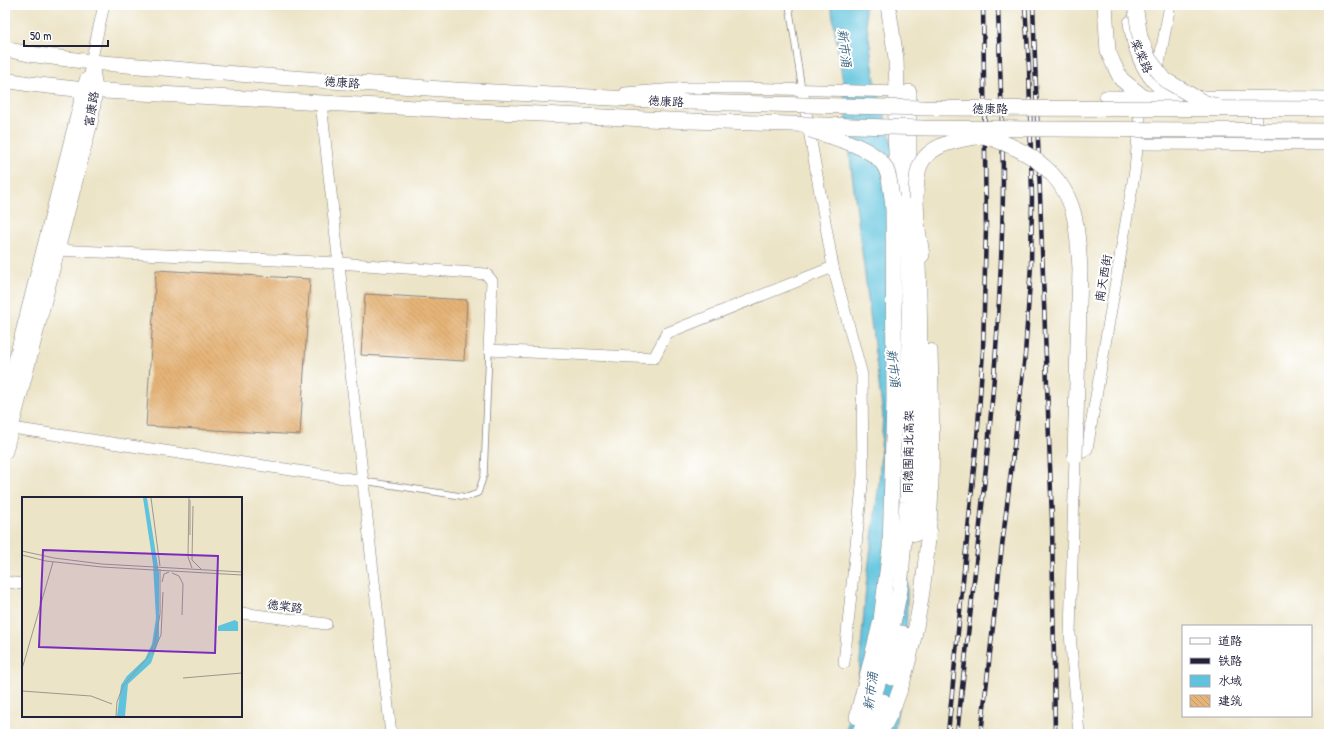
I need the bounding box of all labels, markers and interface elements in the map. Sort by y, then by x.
scale bar [24,22,108,48]
text: 50 m [30,27,51,44]
water label: 新市涌 [834,28,856,69]
street label: 棠棠路 [1127,36,1157,76]
street label: 德康路 [323,72,361,92]
street label: 富康路 [80,90,102,128]
street label: 德康路 [648,92,684,110]
street label: 德康路 [972,100,1008,117]
street label: 南天西街 [1090,253,1116,303]
water label: 新市涌 [883,348,905,389]
street label: 同德围南北高架 [899,410,917,494]
inset map [22,497,242,717]
street label: 德棠路 [266,595,304,617]
legend [1182,625,1312,717]
text: 道路 [1218,632,1242,649]
text: 铁路 [1218,652,1242,669]
water label: 新市涌 [859,670,881,711]
text: 水域 [1218,672,1242,689]
text: 建筑 [1218,692,1242,709]

